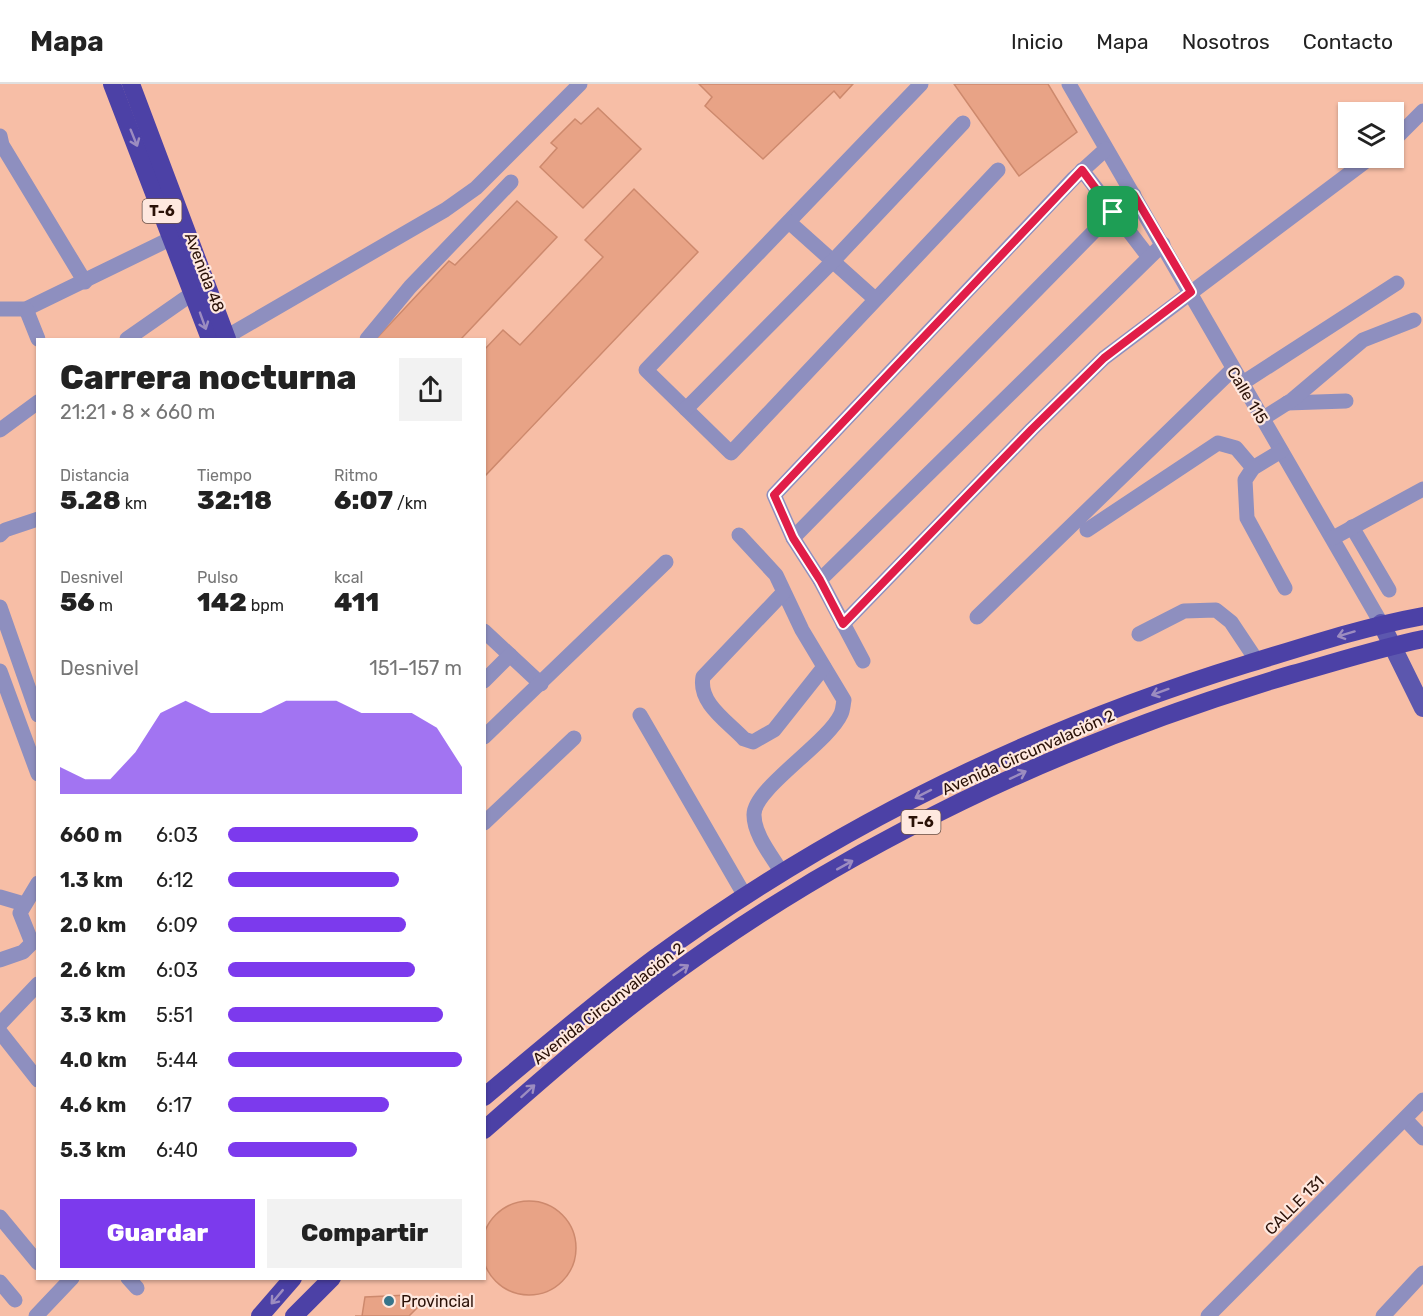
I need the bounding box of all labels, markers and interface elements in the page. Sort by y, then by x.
text: Mapa [30,25,104,58]
text: Inicio [1011,29,1063,54]
text: Mapa [1096,29,1149,54]
text: Nosotros [1182,29,1270,54]
text: Contacto [1303,29,1393,54]
map controls [1338,102,1404,168]
button: layers [1338,102,1404,168]
one-way arrow [129,129,140,147]
pin [1087,186,1138,237]
icon: arrive [1096,195,1129,228]
road number: T-6 [142,199,182,223]
street label: Avenida 48 [181,230,228,315]
one-way arrow [199,311,210,330]
text: Carrera nocturna [60,358,356,397]
button: share [399,358,462,421]
street label: Calle 115 [1223,363,1272,427]
text: 21:21 · 8 × 660 m [60,400,215,424]
text: Distancia [60,466,129,485]
text: Tiempo [197,466,252,485]
text: Ritmo [334,466,378,485]
text: 5.28 [60,485,121,516]
text: 32:18 [197,485,272,516]
text: 6:07 [334,485,393,516]
text: km [121,494,147,513]
text: /km [393,494,427,513]
text: Desnivel [60,568,123,587]
text: Pulso [197,568,238,587]
text: kcal [334,568,363,587]
text: 56 [60,587,95,618]
text: 142 [197,587,247,618]
text: 411 [334,587,379,618]
text: m [95,596,113,615]
text: bpm [247,596,284,615]
one-way arrow [1337,629,1356,640]
text: Desnivel [60,656,139,680]
text: 151–157 m [369,656,462,680]
one-way arrow [1151,688,1169,699]
street label: Avenida Circunvalación 2 [939,706,1117,799]
one-way arrow [1008,769,1026,781]
one-way arrow [914,789,932,800]
road number: T-6 [902,810,940,834]
text: 660 m [60,823,122,847]
text: 6:03 [156,823,198,847]
one-way arrow [835,859,853,870]
text: 1.3 km [60,868,123,892]
text: 6:12 [156,868,193,892]
text: 2.0 km [60,913,126,937]
text: 6:09 [156,913,198,937]
street label: Avenida Circunvalación 2 [529,938,688,1068]
text: 2.6 km [60,958,126,982]
text: 6:03 [156,958,198,982]
one-way arrow [672,964,688,976]
text: 3.3 km [60,1003,126,1027]
text: 5:51 [156,1003,193,1027]
text: 4.0 km [60,1048,127,1072]
text: 5:44 [156,1048,198,1072]
one-way arrow [520,1084,535,1098]
text: 4.6 km [60,1093,126,1117]
text: 6:17 [156,1093,192,1117]
text: 5.3 km [60,1138,126,1162]
text: 6:40 [156,1138,198,1162]
street label: CALLE 131 [1261,1172,1328,1239]
button: Guardar [60,1199,255,1268]
button: Compartir [267,1199,462,1268]
one-way arrow [270,1289,284,1304]
place label: Provincial [401,1292,474,1311]
marker: Provincial [382,1294,396,1308]

